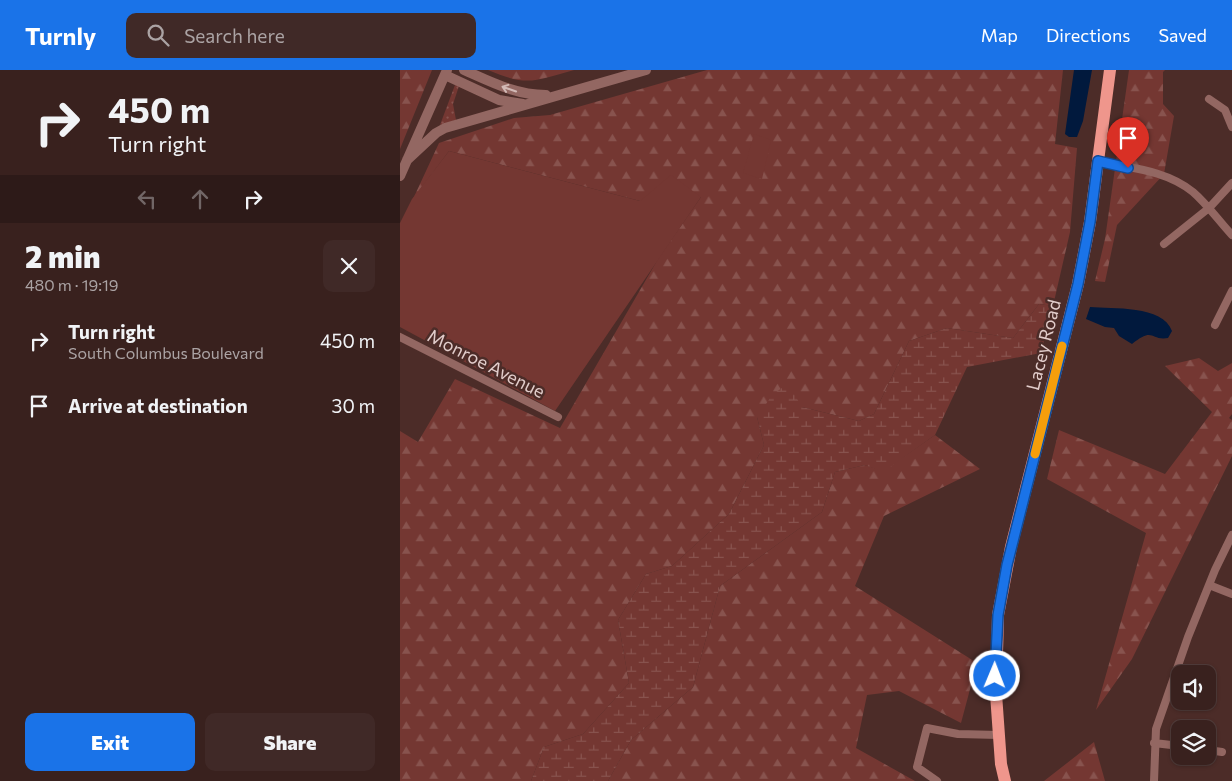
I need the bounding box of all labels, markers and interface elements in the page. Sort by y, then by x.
search box [126,13,476,58]
text: Turnly [25,21,96,50]
icon: search [144,21,172,49]
text: Search here [184,24,285,47]
text: Map [981,24,1018,46]
text: Directions [1046,24,1130,46]
text: Saved [1158,24,1207,46]
one-way arrow [502,84,517,93]
text: 450 m [108,87,210,130]
icon: right [25,90,90,155]
pin [1107,117,1149,168]
icon: arrive [1114,124,1142,152]
text: Turn right [108,130,206,157]
icon: left [133,185,161,213]
icon: ahead [186,185,214,213]
icon: right [239,185,267,213]
text: 2 min [25,237,100,274]
button: close [323,240,375,292]
text: 480 m · 19:19 [25,275,119,294]
street label: Lacey Road [1021,297,1065,392]
text: Turn right [68,320,155,343]
street label: Monroe Avenue [424,324,549,402]
icon: right [25,327,53,355]
text: 450 m [320,329,375,352]
text: South Columbus Boulevard [68,343,264,362]
icon: arrive [25,392,53,420]
text: Arrive at destination [68,394,248,417]
text: 30 m [332,394,375,417]
position arrow [968,649,1020,701]
map controls [1171,665,1216,765]
button: sound [1171,665,1216,710]
button: Exit [25,713,195,771]
button: Share [205,713,375,771]
button: layers [1171,720,1216,765]

